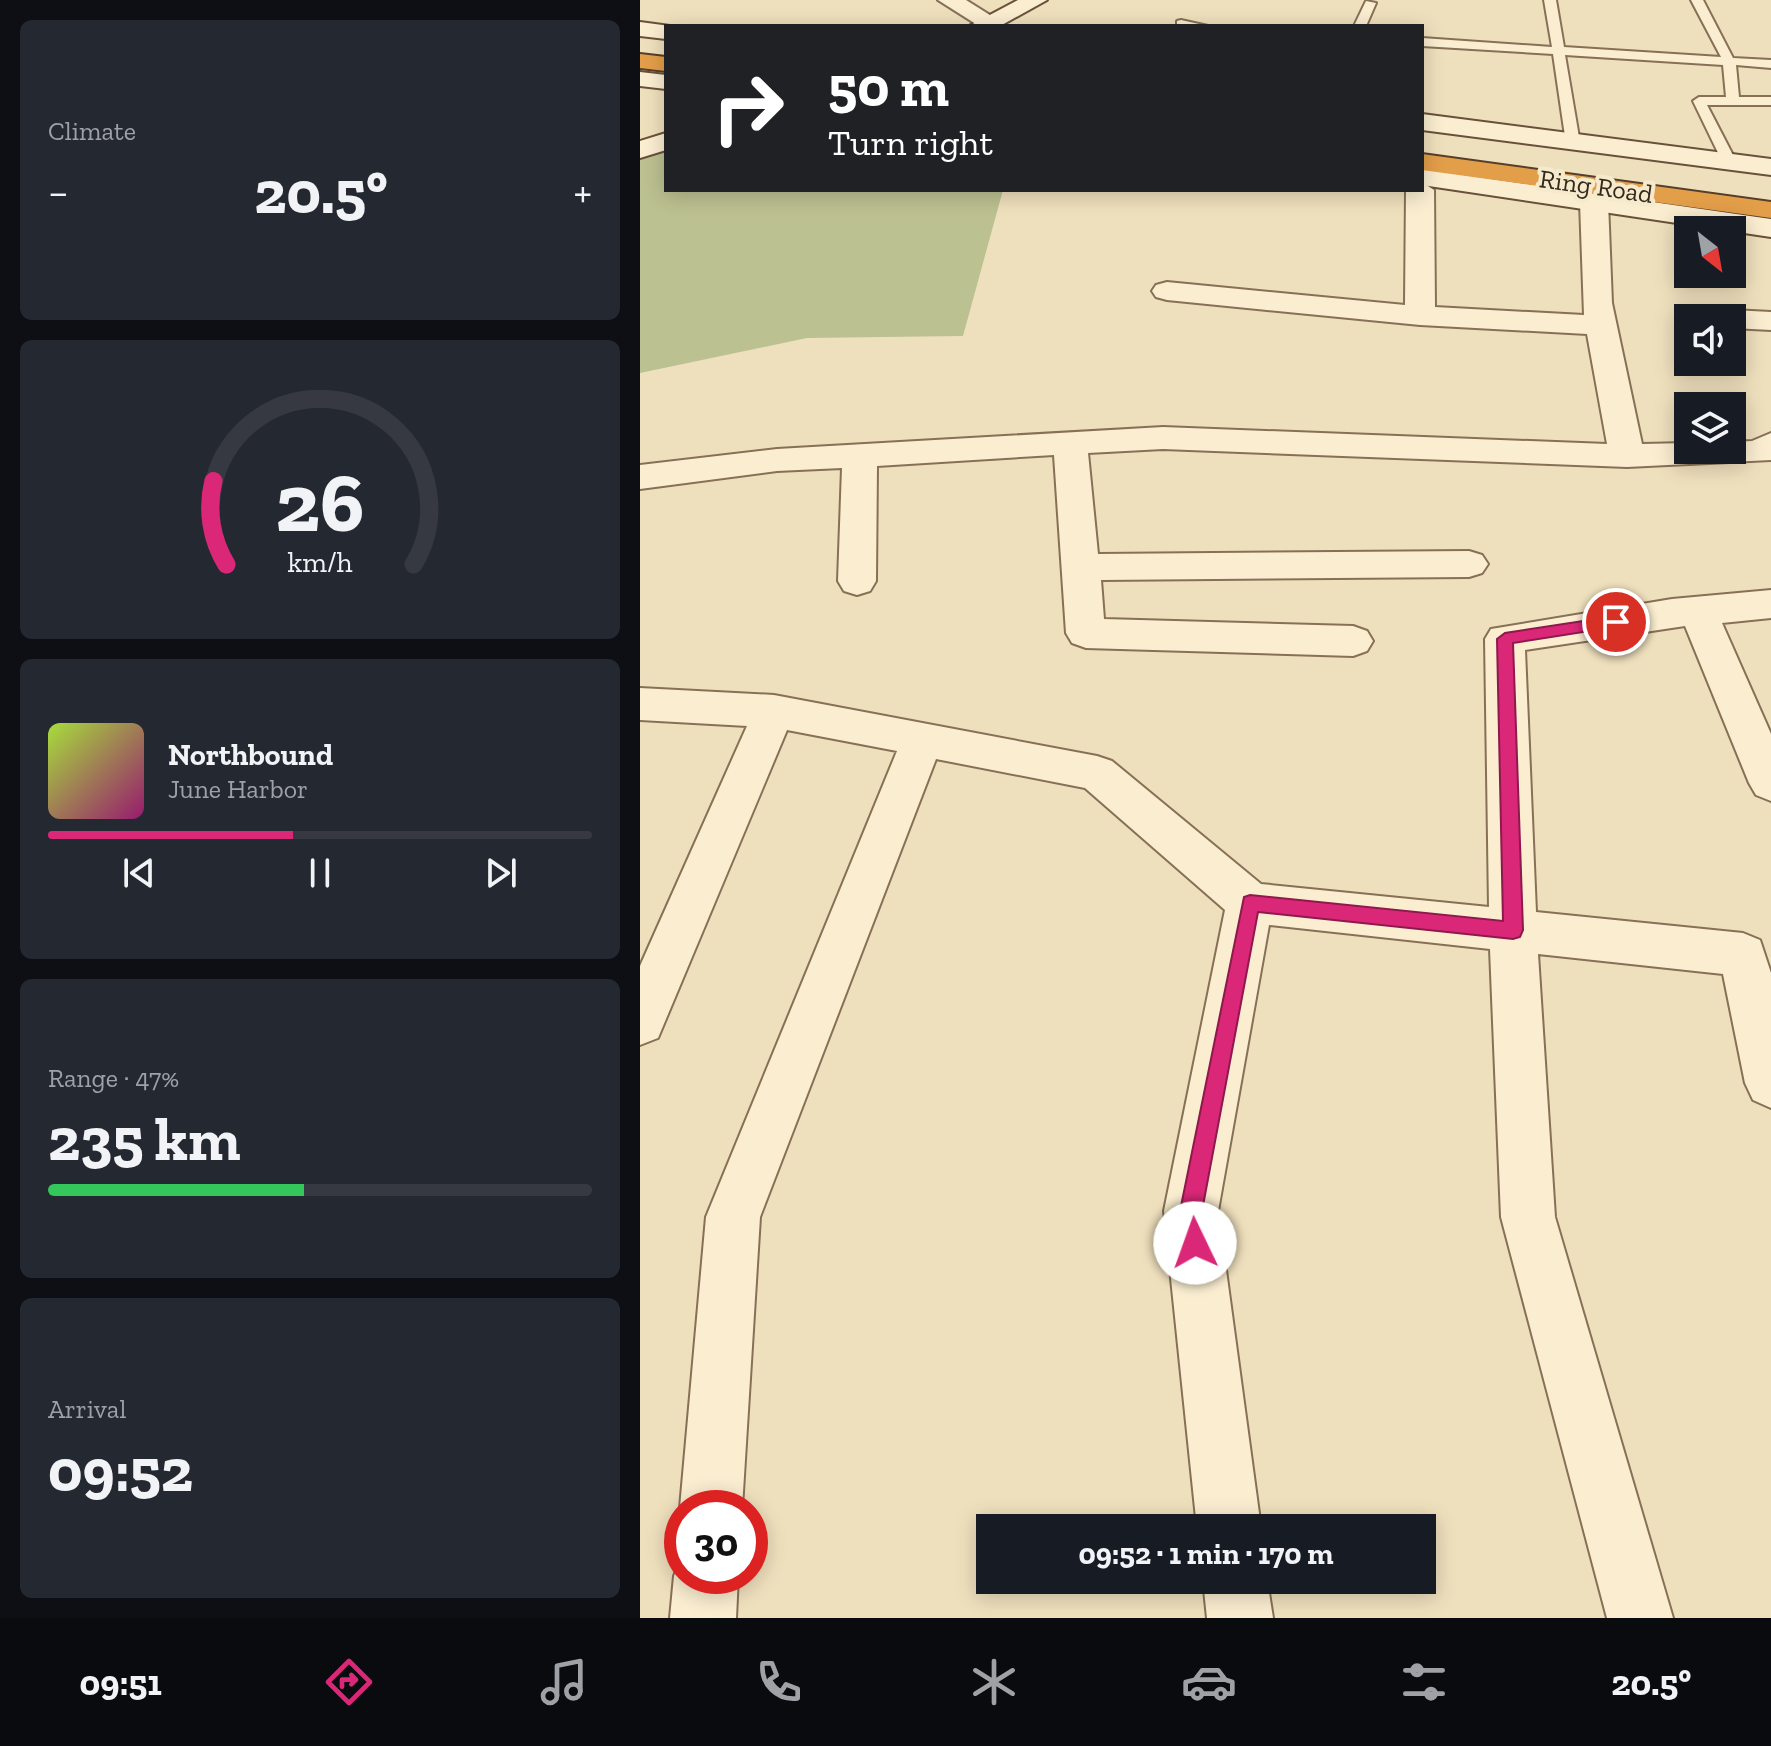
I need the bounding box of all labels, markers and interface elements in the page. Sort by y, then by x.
text: 50 m [828,53,949,120]
icon: right [696,56,800,160]
text: Climate [48,115,136,147]
text: Turn right [828,121,993,164]
text: 20.5° [254,156,388,228]
street label: Ring Road [1537,162,1655,210]
text: − [48,165,69,218]
text: + [573,165,592,218]
north arrow [1674,216,1746,288]
map controls [1674,216,1746,464]
button: sound [1674,304,1746,376]
button: layers [1674,392,1746,464]
text: 26 [275,452,365,552]
text: km/h [287,546,353,580]
pin [1582,588,1650,656]
icon: arrive [1594,600,1638,644]
text: Northbound [168,737,333,773]
text: June Harbor [168,773,308,805]
icon: previous [117,851,161,895]
icon: pause [298,851,342,895]
icon: next [479,851,523,895]
text: Range · 47% [48,1062,179,1094]
text: 235 km [48,1103,240,1175]
position arrow [1153,1201,1237,1285]
text: Arrival [48,1393,126,1425]
text: 09:52 [48,1434,193,1506]
speed limit sign: 30 [664,1490,768,1594]
text: 09:52 · 1 min · 170 m [1078,1536,1334,1572]
icon: directions [321,1654,377,1710]
icon: music [536,1654,592,1710]
icon: phone [751,1654,807,1710]
icon: climate [966,1654,1022,1710]
icon: car [1181,1654,1237,1710]
icon: filters [1396,1654,1452,1710]
text: 09:51 [80,1661,162,1704]
text: 20.5° [1611,1661,1691,1704]

